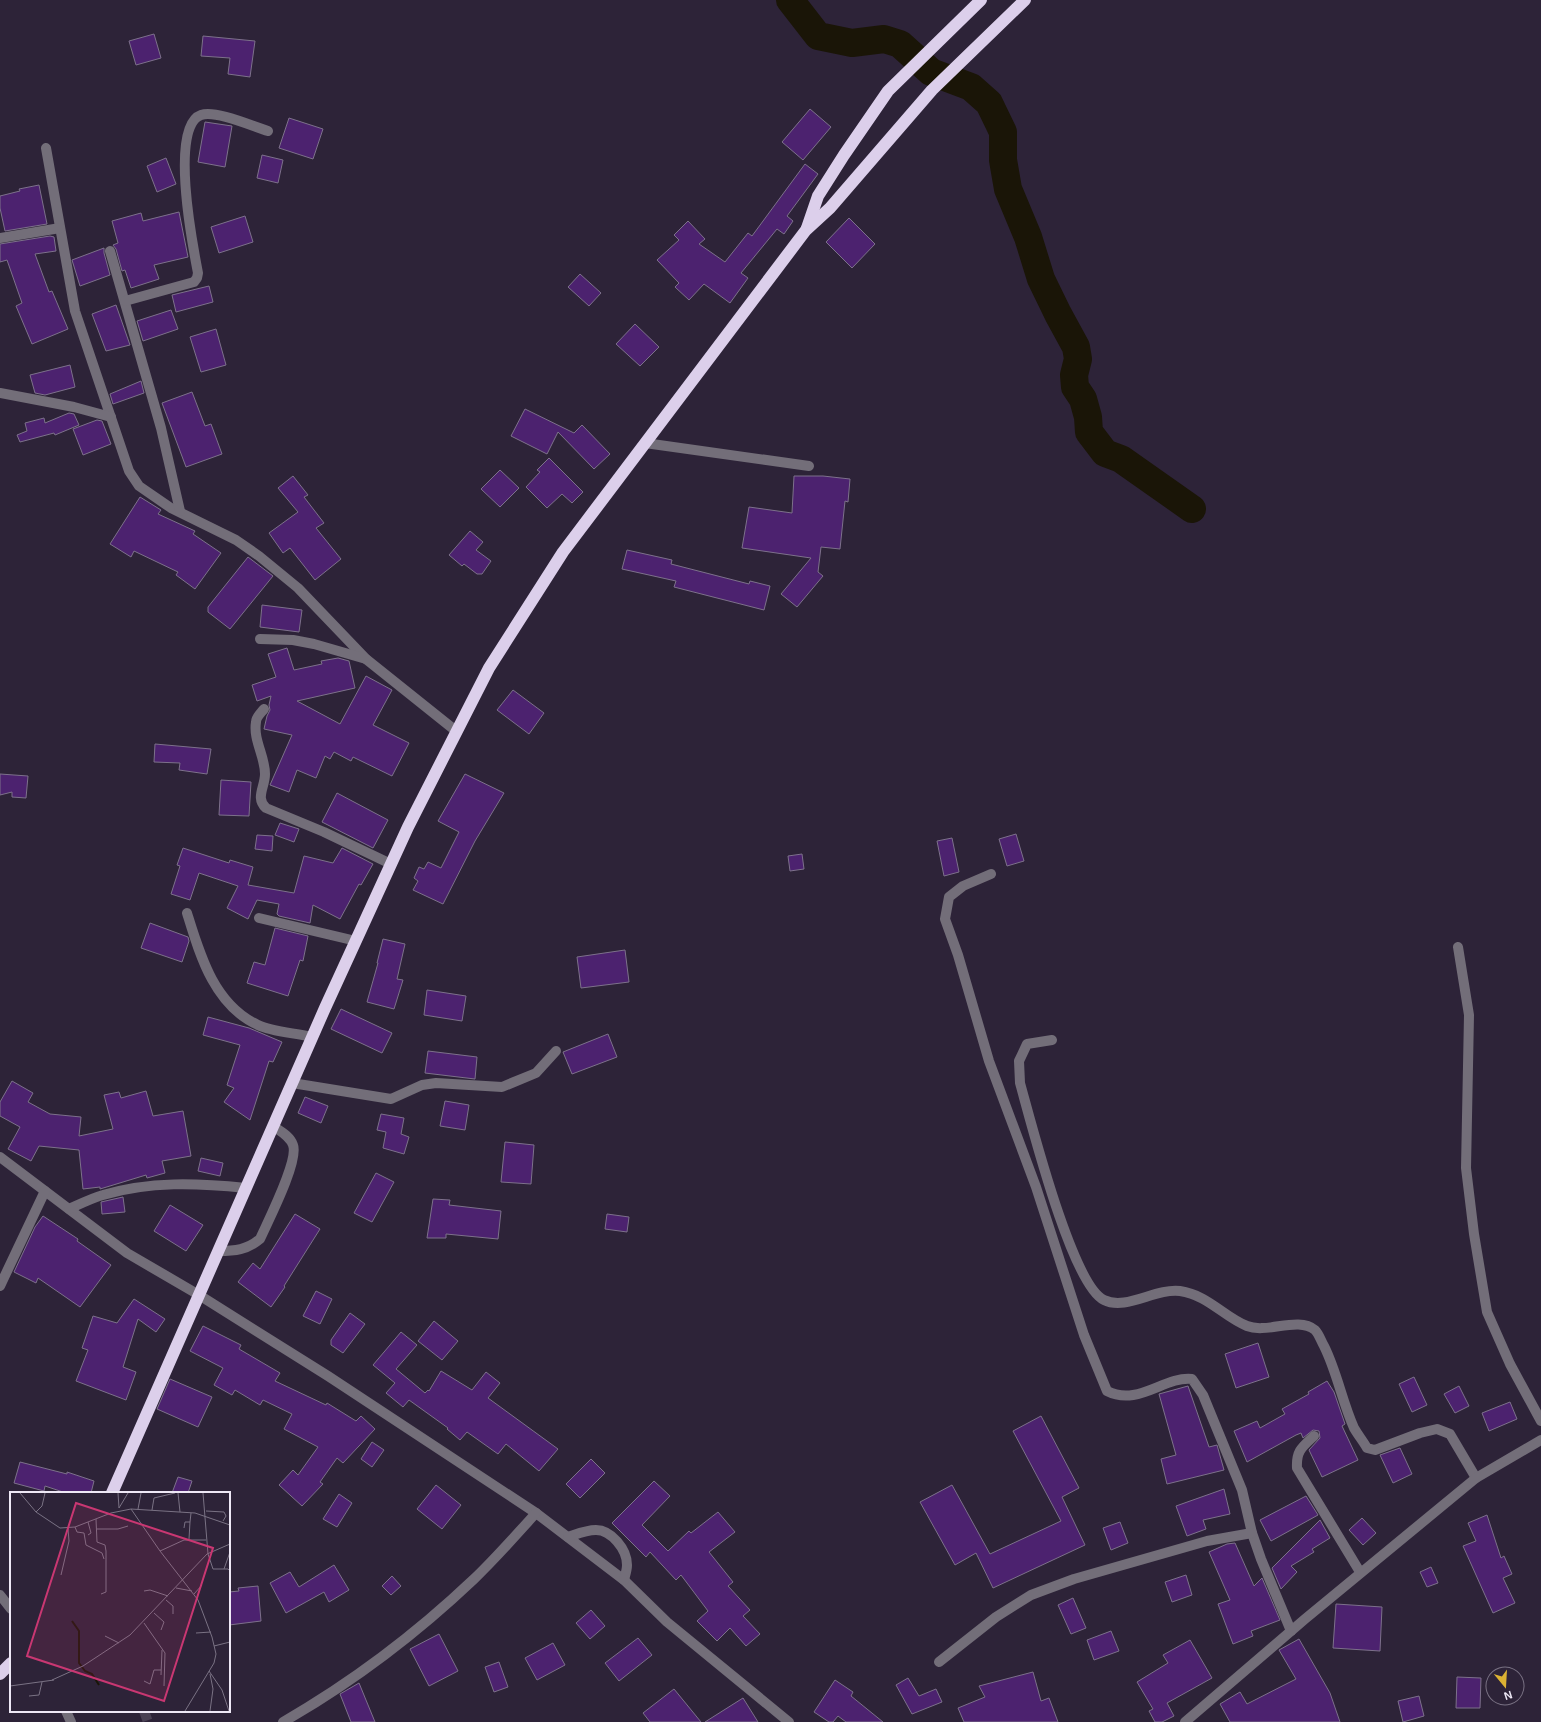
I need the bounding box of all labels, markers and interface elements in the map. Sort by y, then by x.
inset map [10,1492,230,1712]
north arrow [1485,1666,1525,1706]
text: N [1502,1689,1514,1702]

